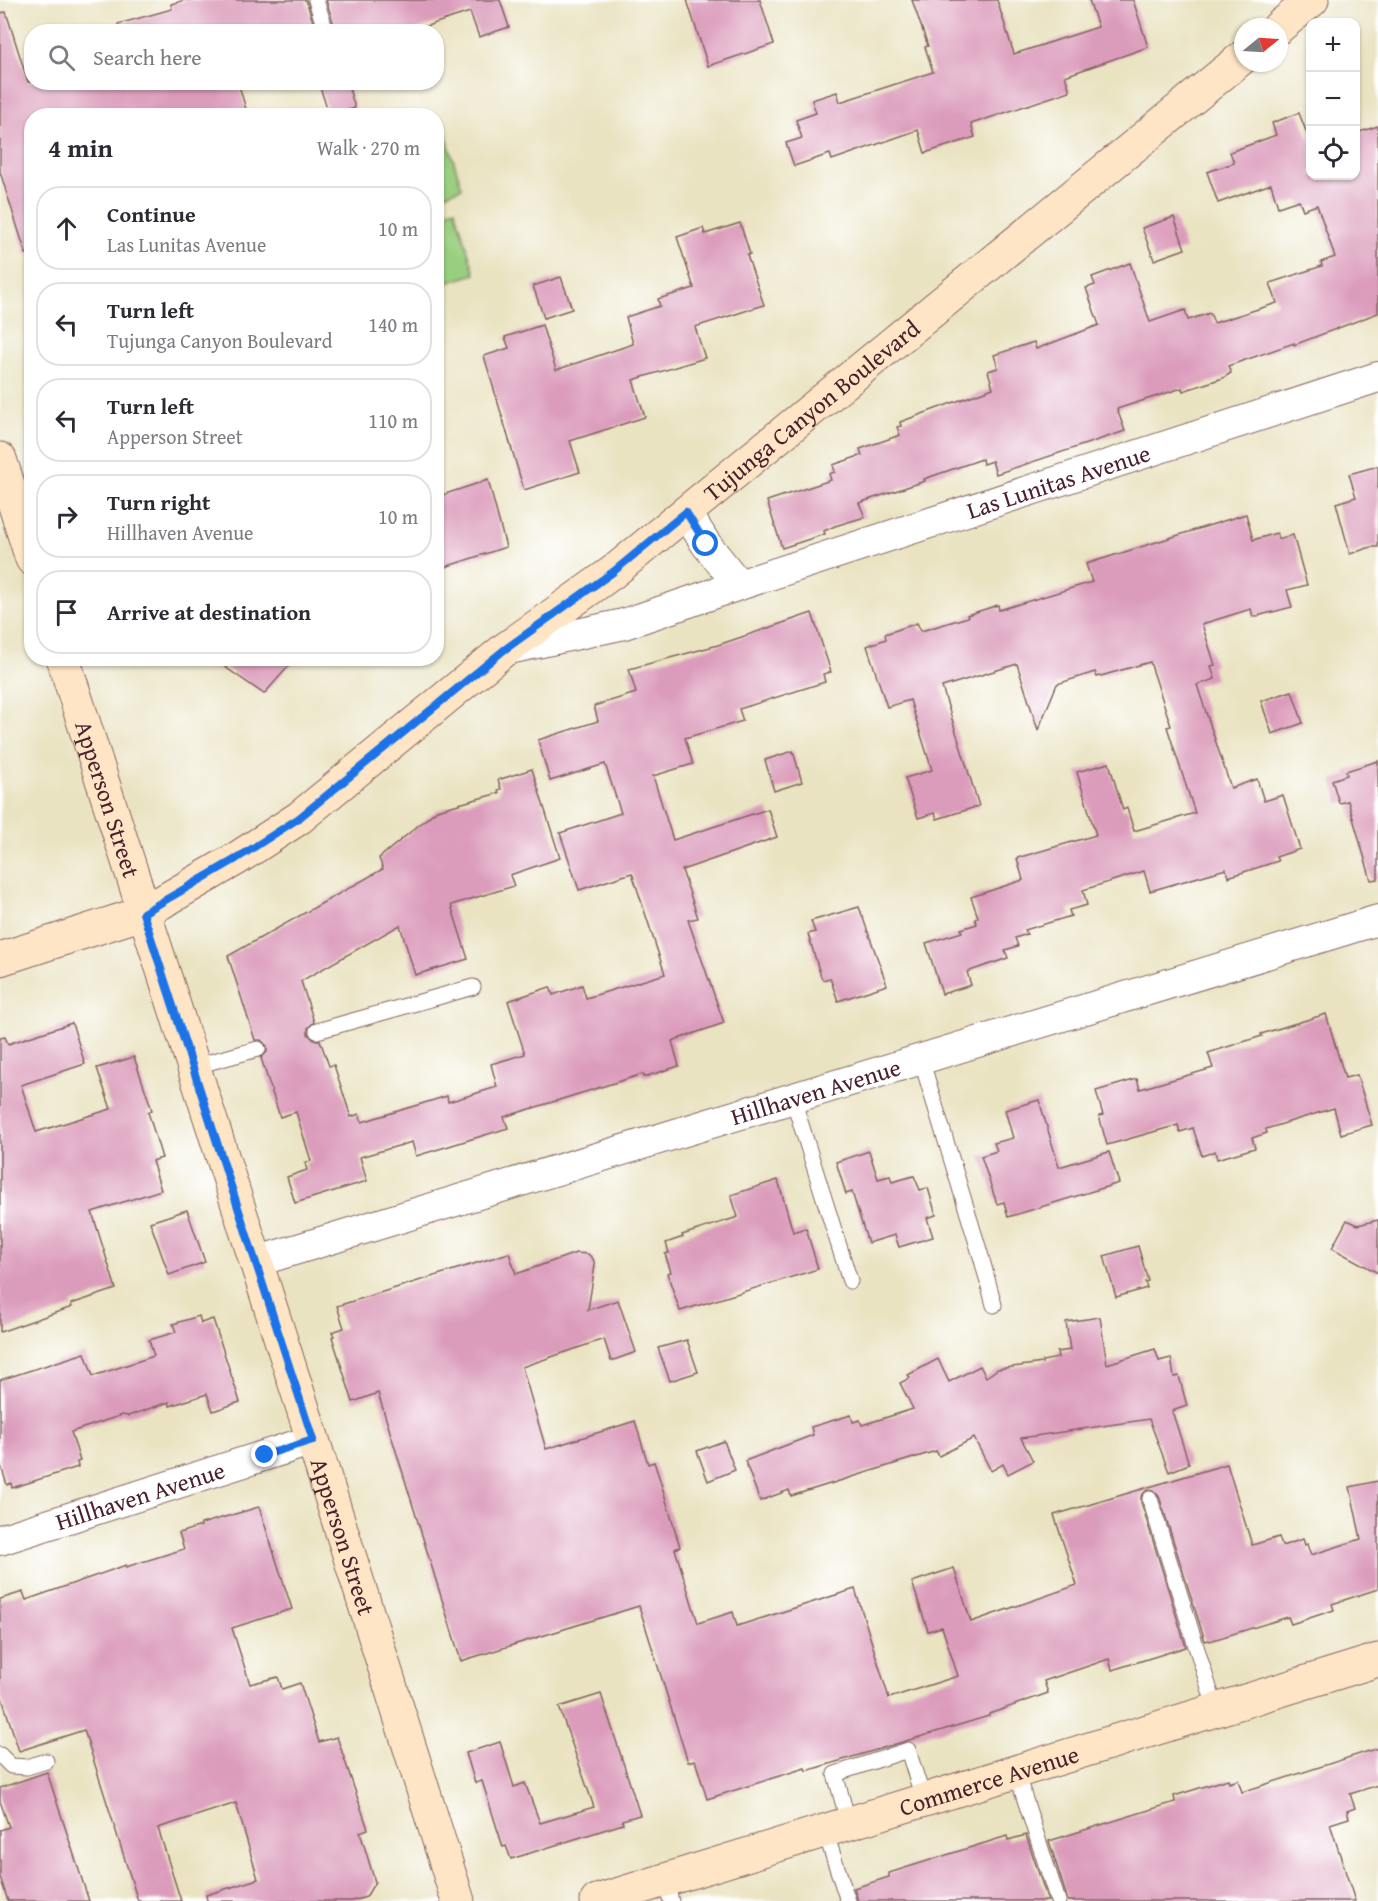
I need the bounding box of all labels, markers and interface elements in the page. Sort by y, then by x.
north arrow [1234,18,1288,72]
map controls [1306,18,1360,180]
button: + [1306,18,1360,72]
search box [24,24,444,90]
icon: search [45,41,78,74]
text: Search here [93,41,202,73]
button: − [1306,72,1360,126]
button: locate [1306,126,1360,180]
text: 4 min [48,128,113,167]
text: Walk · 270 m [317,133,420,162]
text: Continue [107,198,196,230]
icon: ahead [50,212,83,245]
text: 10 m [378,214,418,243]
text: Las Lunitas Avenue [107,230,266,259]
text: Turn left [107,294,194,326]
icon: left [50,308,83,341]
text: 140 m [368,310,418,339]
street label: Tujunga Canyon Boulevard [695,311,927,509]
text: Tujunga Canyon Boulevard [107,326,332,355]
text: Turn left [107,390,194,422]
icon: left [50,404,83,437]
text: 110 m [368,406,418,435]
text: Apperson Street [107,422,243,451]
street label: Las Lunitas Avenue [962,435,1155,527]
text: Turn right [107,486,210,518]
icon: right [50,500,83,533]
text: 10 m [378,502,418,531]
text: Hillhaven Avenue [107,518,253,547]
route start [692,530,718,556]
icon: arrive [50,596,83,629]
text: Arrive at destination [107,596,311,628]
street label: Apperson Street [67,716,150,882]
street label: Hillhaven Avenue [726,1049,905,1134]
route end [251,1441,277,1467]
street label: Hillhaven Avenue [51,1452,229,1539]
street label: Apperson Street [302,1453,385,1620]
street label: Commerce Avenue [895,1736,1083,1824]

